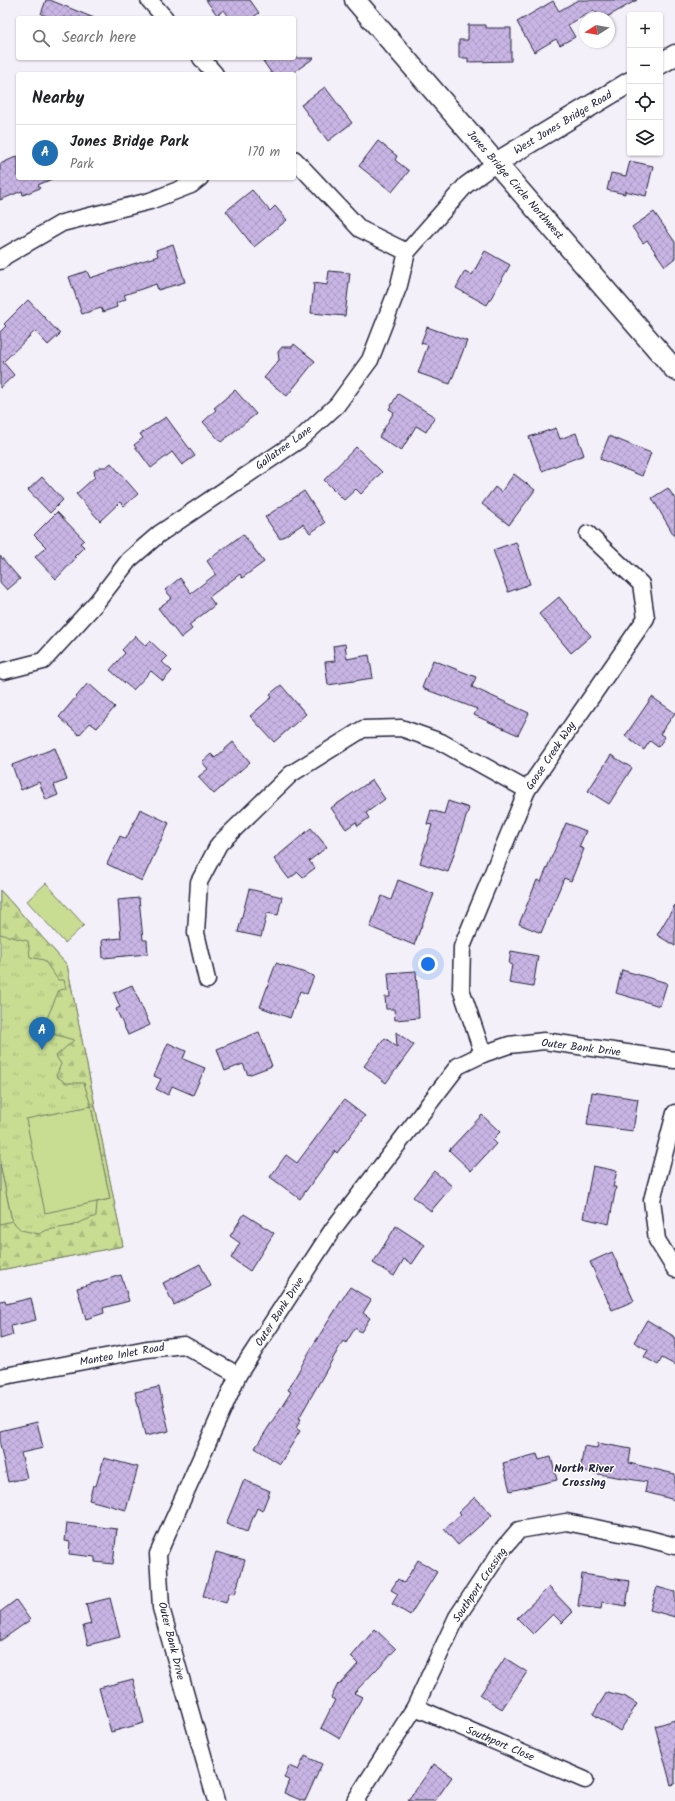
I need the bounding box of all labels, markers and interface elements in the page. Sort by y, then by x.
north arrow [579,12,615,48]
map controls [627,12,663,156]
button: + [627,12,663,48]
search box [16,16,296,60]
text: Search here [62,26,136,50]
icon: search [30,27,52,49]
button: − [627,48,663,84]
button: locate [627,84,663,120]
text: Nearby [32,85,84,112]
street label: West Jones Bridge Road [510,86,616,160]
button: layers [627,120,663,156]
street label: Jones Bridge Circle Northwest [462,126,568,245]
text: Jones Bridge Park [70,130,188,154]
text: A [41,142,49,163]
text: 170 m [248,142,280,163]
text: Park [70,154,94,175]
street label: Gallatree Lane [252,421,316,475]
street label: Goose Creek Way [521,717,581,794]
your location [418,954,438,974]
pin: A [29,1017,55,1050]
street label: Outer Bank Drive [540,1034,622,1062]
street label: Outer Bank Drive [251,1274,309,1350]
street label: Manteo Inlet Road [78,1339,166,1371]
district label: North River Crossing [554,1459,615,1492]
street label: Southport Crossing [448,1544,512,1626]
street label: Outer Bank Drive [153,1600,189,1682]
street label: Southport Close [463,1722,537,1767]

